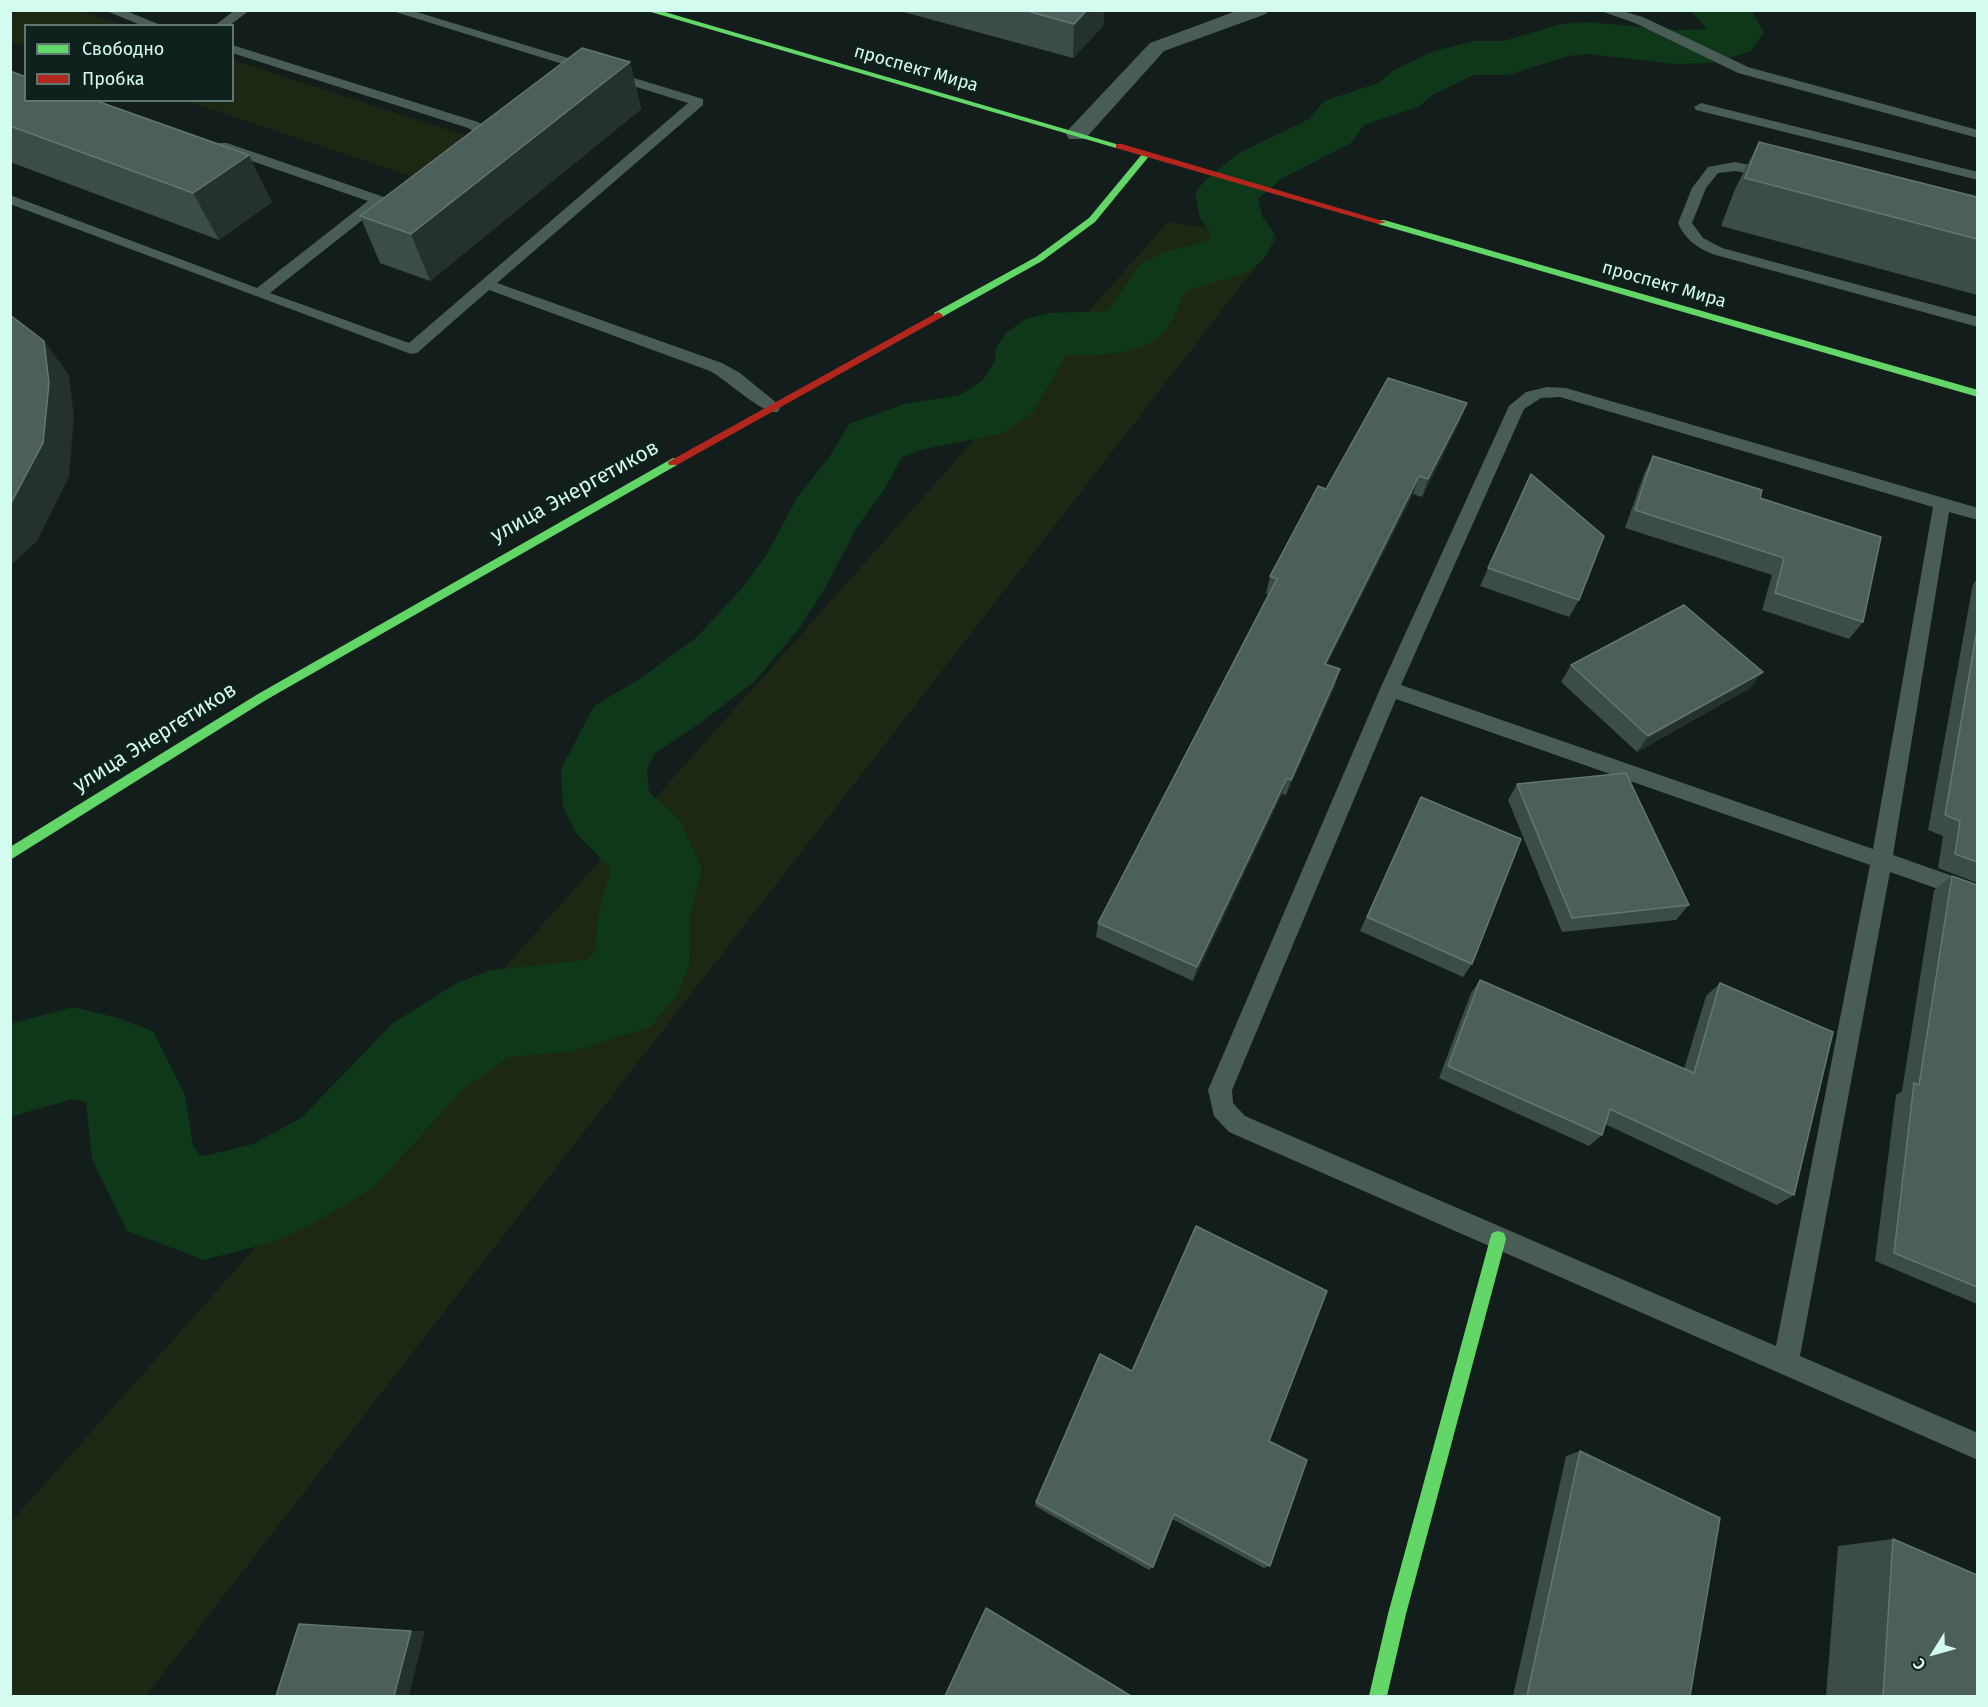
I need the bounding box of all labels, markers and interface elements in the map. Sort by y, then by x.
legend [24,24,234,102]
text: Свободно [82,38,164,60]
street label: проспект Мира [851,41,981,97]
text: Пробка [82,68,145,90]
street label: проспект Мира [1599,257,1729,313]
street label: улица Энергетиков [487,435,663,549]
street label: улица Энергетиков [69,677,241,799]
north arrow [1904,1623,1964,1683]
text: С [1909,1655,1930,1674]

